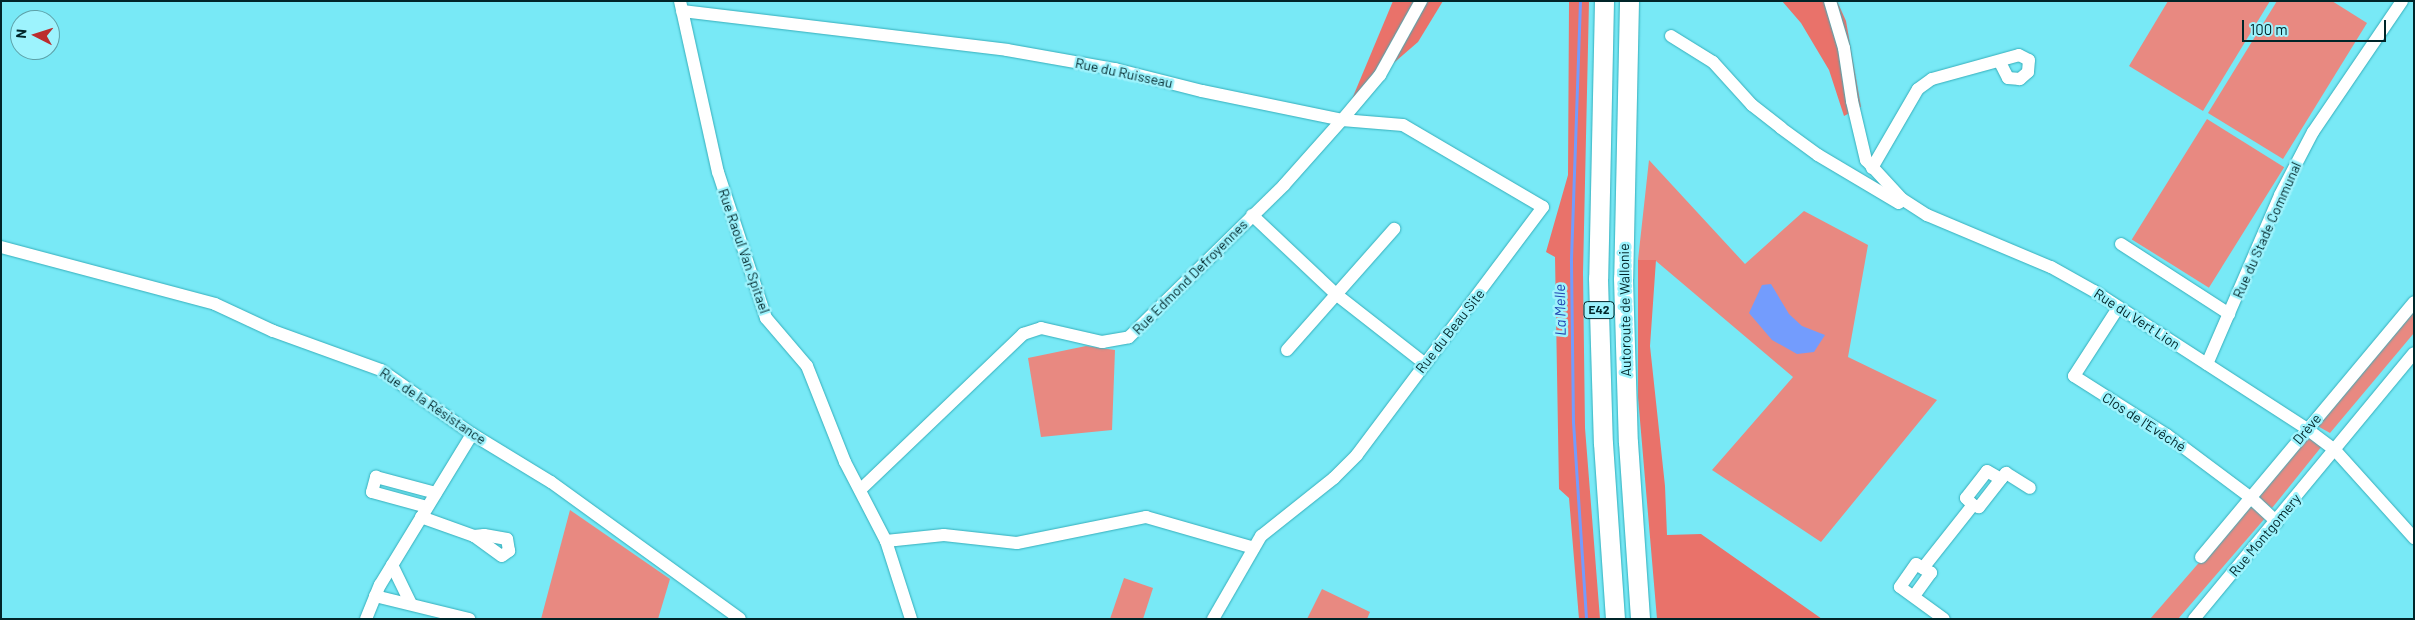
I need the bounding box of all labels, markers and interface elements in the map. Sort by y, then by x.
north arrow [10,10,60,60]
scale bar [2245,10,2389,42]
text: 100 m [2250,20,2288,38]
text: N [12,28,29,39]
street label: Rue du Ruisseau [1074,54,1174,92]
street label: Rue du Stade Communal [2229,159,2305,301]
street label: Rue Raoul Van Spitael [715,186,773,316]
street label: Rue Edmond Defroyennes [1129,216,1251,338]
street label: Autoroute de Wallonie [1615,243,1635,377]
water label: La Melle [1551,284,1569,336]
street label: Rue du Vert Lion [2091,285,2183,353]
street label: Rue du Beau Site [1412,286,1488,376]
road number: E42 [1583,300,1615,320]
street label: Rue de la Résistance [377,364,489,448]
street label: Clos de l'Evêché [2099,389,2189,455]
street label: Drève [2289,410,2325,448]
street label: Rue Montgomery [2226,490,2304,580]

